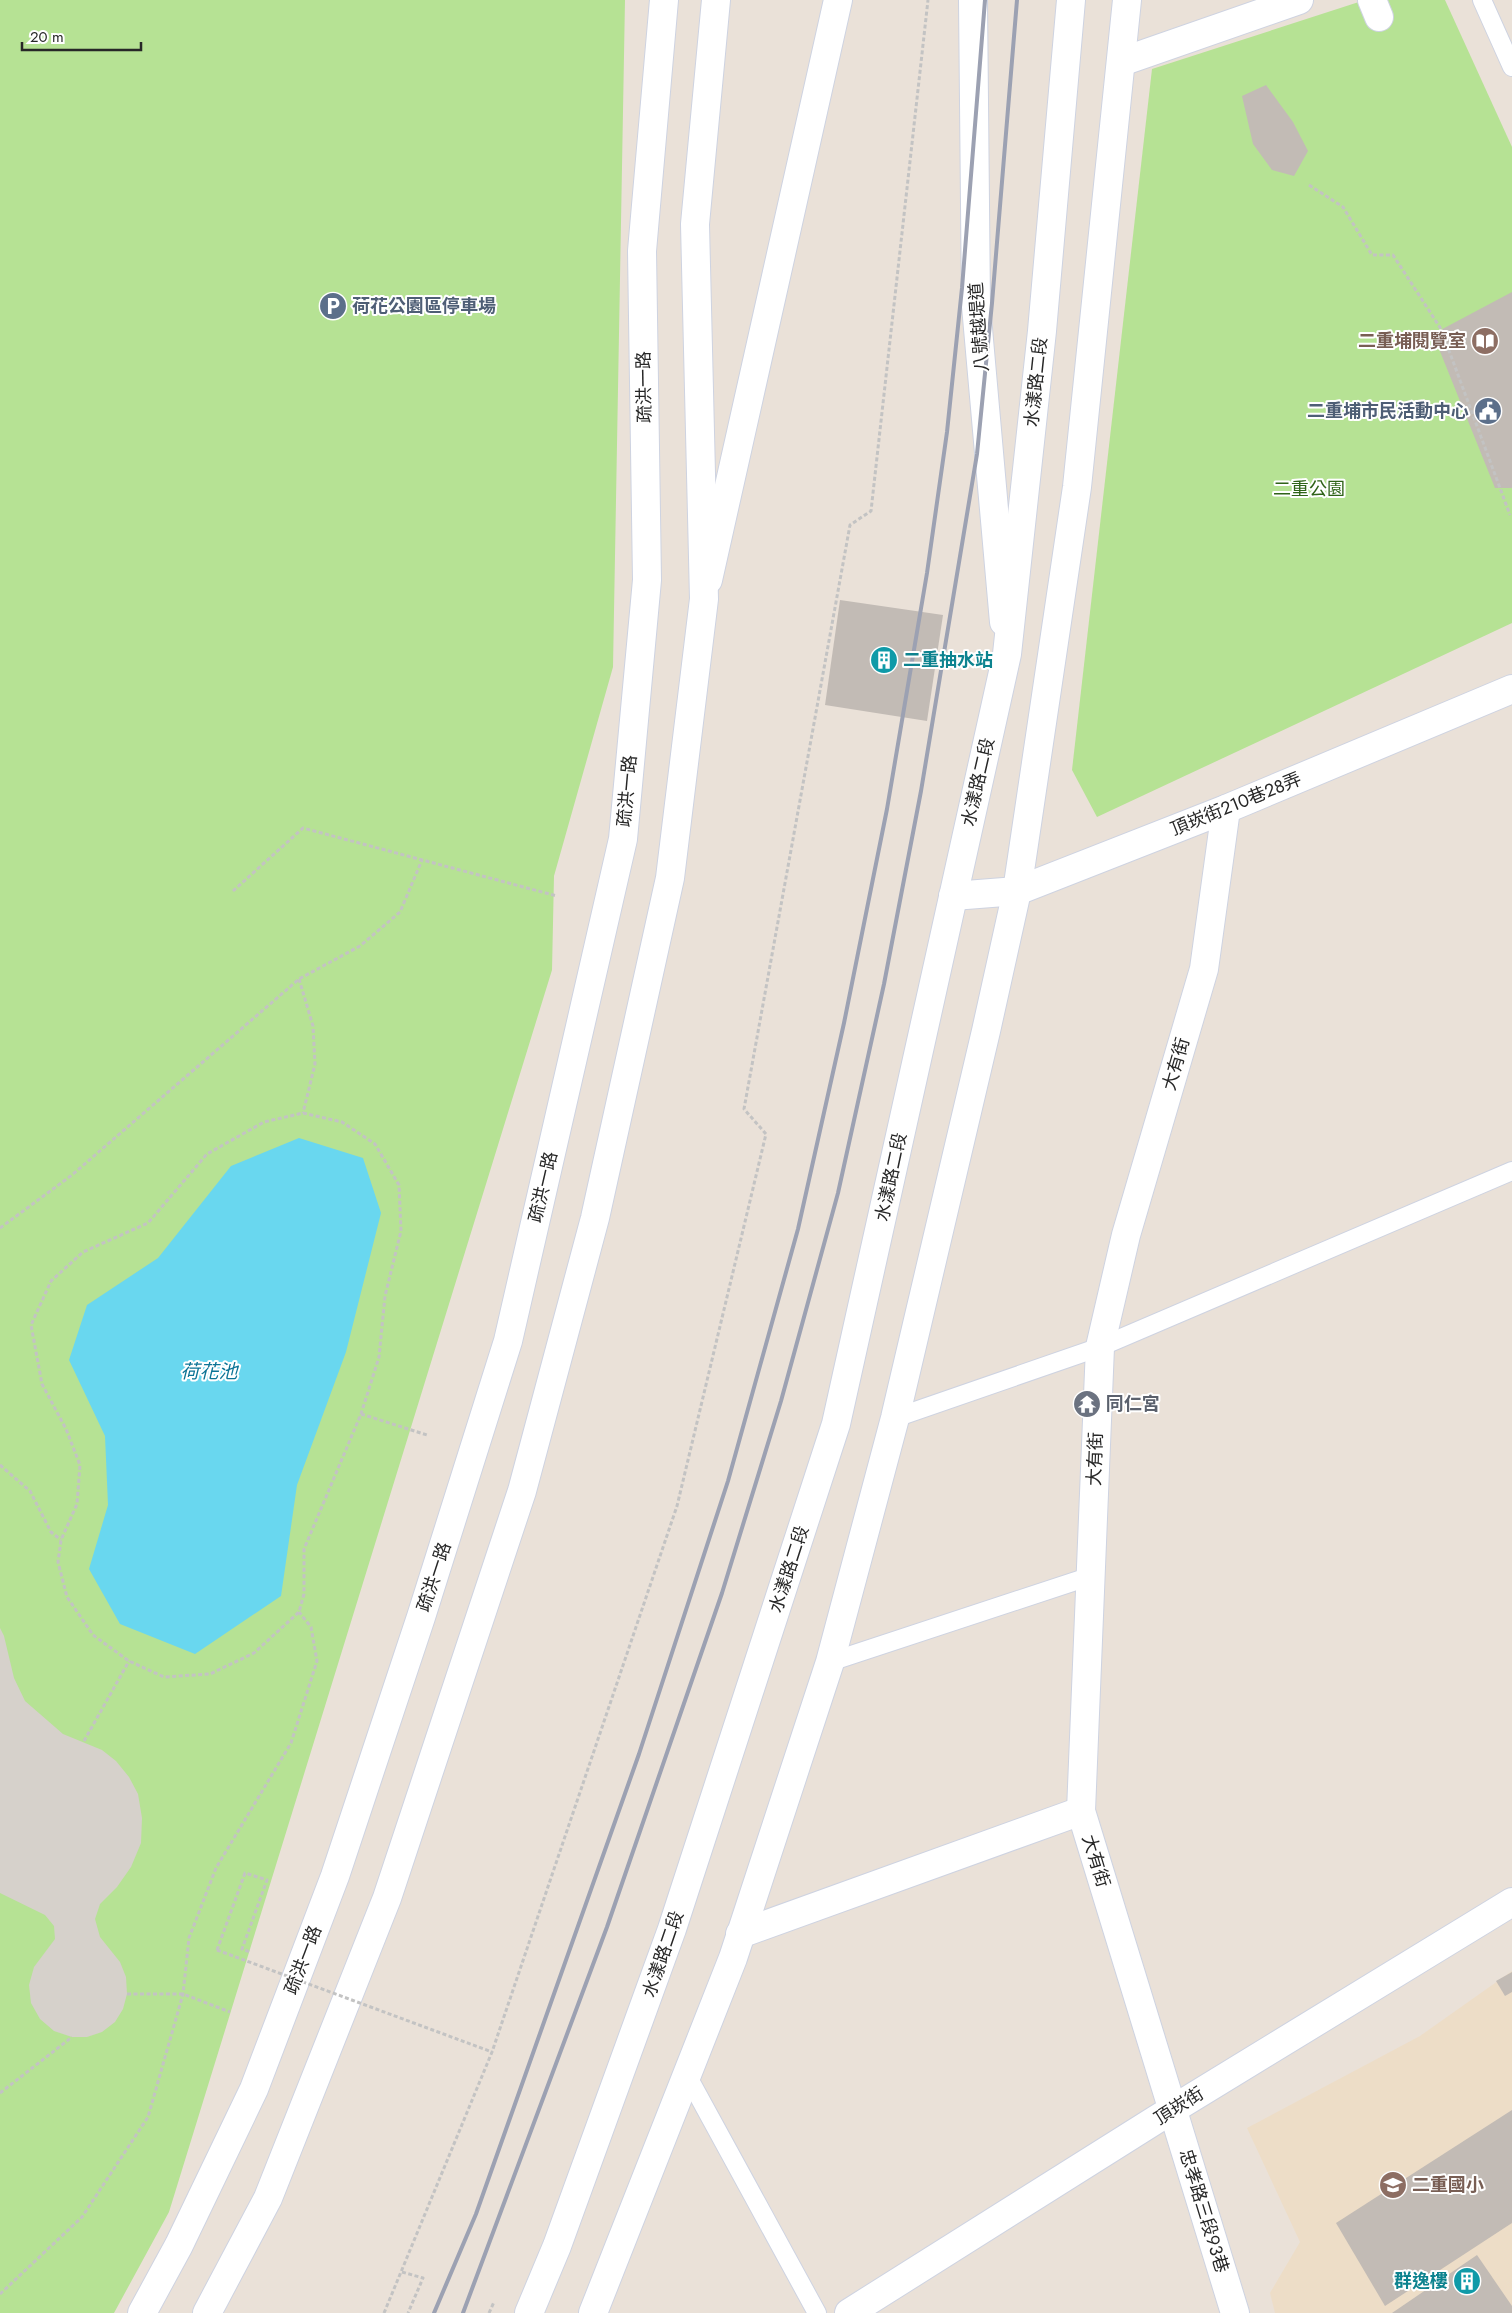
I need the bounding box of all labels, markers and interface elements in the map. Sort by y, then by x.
scale bar [22,20,141,52]
text: 20 m [30,26,64,48]
street label: 八號越堤道 [963,281,995,373]
parking icon: 荷花公園區停車場 [318,291,348,321]
place label: 荷花公園區停車場 [352,293,496,319]
library icon: 二重埔閱覽室 [1470,326,1500,356]
place label: 二重埔閱覽室 [1358,328,1466,354]
street label: 水漾路二段 [1018,336,1054,428]
street label: 疏洪一路 [630,351,658,423]
public building icon: 二重埔市民活動中心 [1473,396,1503,426]
place label: 二重埔市民活動中心 [1307,398,1469,424]
park label: 二重公園 [1273,476,1345,502]
building icon: 二重抽水站 [869,645,899,675]
place label: 二重抽水站 [903,647,993,673]
street label: 水漾路二段 [955,735,1001,829]
street label: 疏洪一路 [611,754,643,828]
street label: 頂崁街210巷28弄 [1167,766,1305,842]
street label: 大有街 [1156,1034,1196,1094]
street label: 水漾路二段 [869,1130,913,1224]
street label: 疏洪一路 [522,1149,564,1225]
water label: 荷花池 [180,1358,239,1385]
temple icon: 同仁宮 [1072,1389,1102,1419]
place label: 同仁宮 [1106,1391,1160,1417]
street label: 大有街 [1081,1432,1109,1486]
street label: 水漾路二段 [763,1522,815,1616]
street label: 疏洪一路 [411,1539,457,1615]
street label: 大有街 [1076,1831,1116,1891]
street label: 水漾路二段 [636,1907,690,2001]
street label: 疏洪一路 [278,1922,328,1998]
street label: 頂崁街 [1149,2081,1209,2131]
street label: 忠孝路三段93巷 [1173,2146,1235,2276]
school or university icon: 二重國小 [1378,2170,1408,2200]
place label: 二重國小 [1412,2172,1484,2198]
building icon: 群逸樓 [1452,2266,1482,2296]
place label: 群逸樓 [1394,2268,1448,2294]

